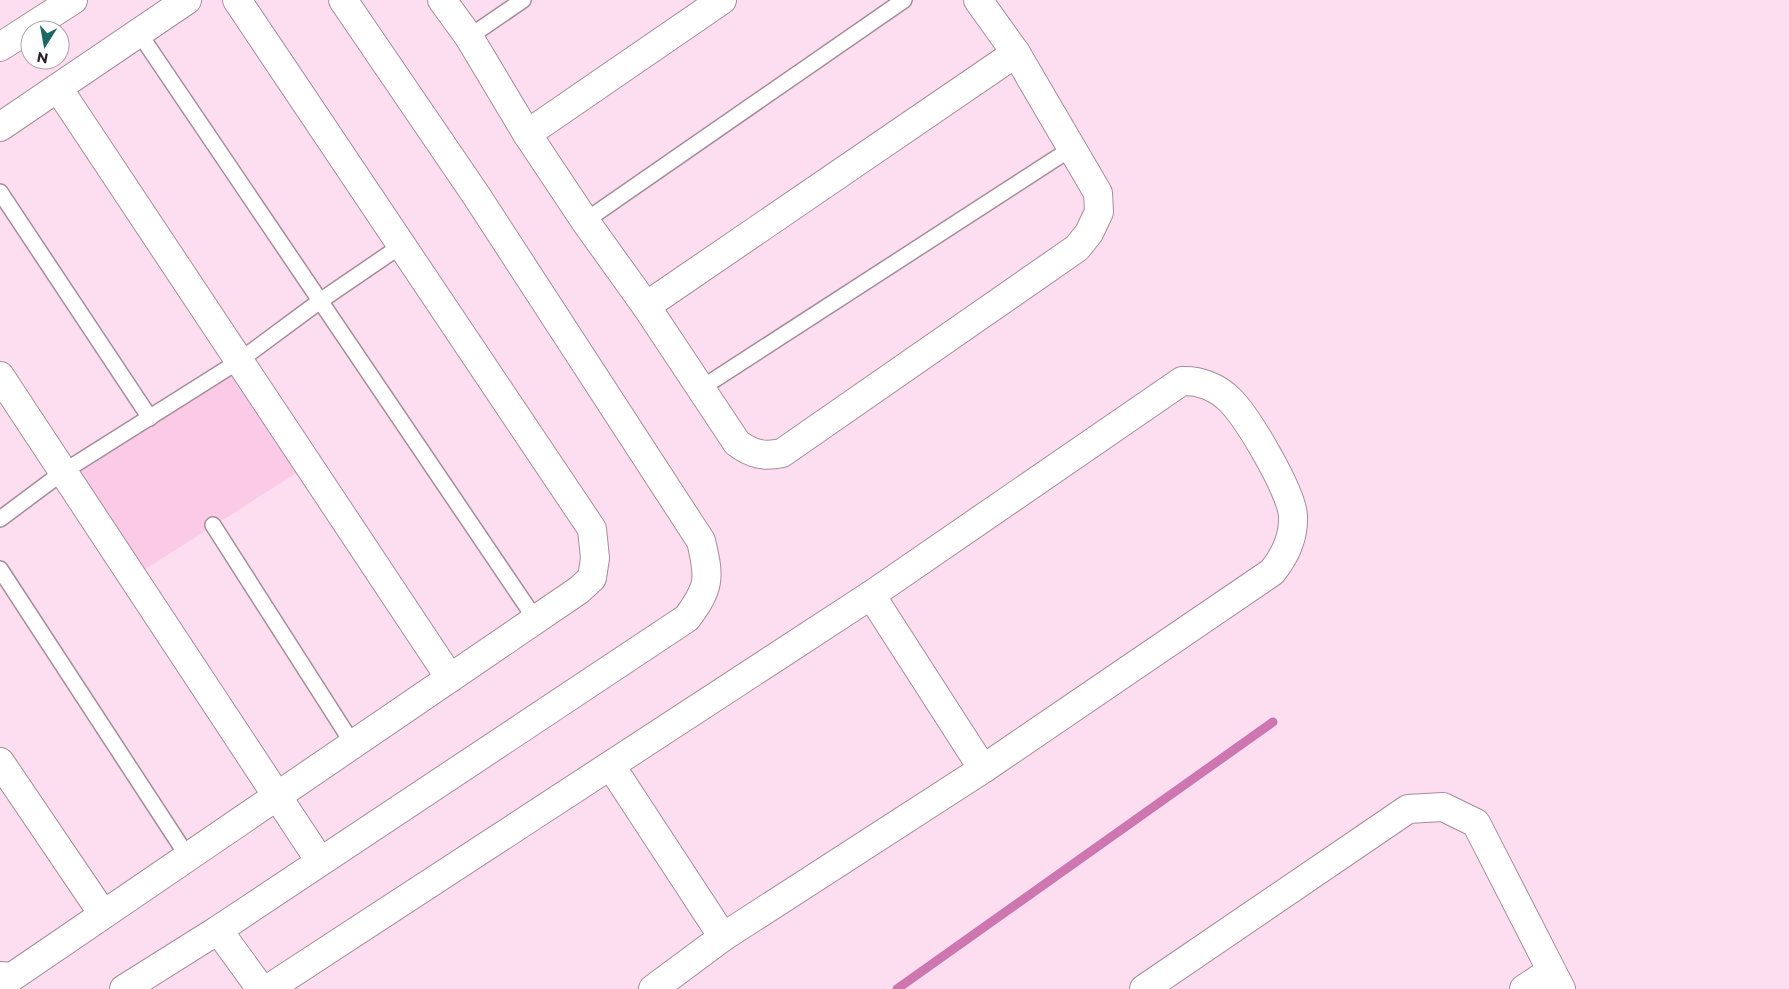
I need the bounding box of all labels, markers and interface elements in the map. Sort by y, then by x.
north arrow [20,20,70,70]
text: N [35,48,50,68]

